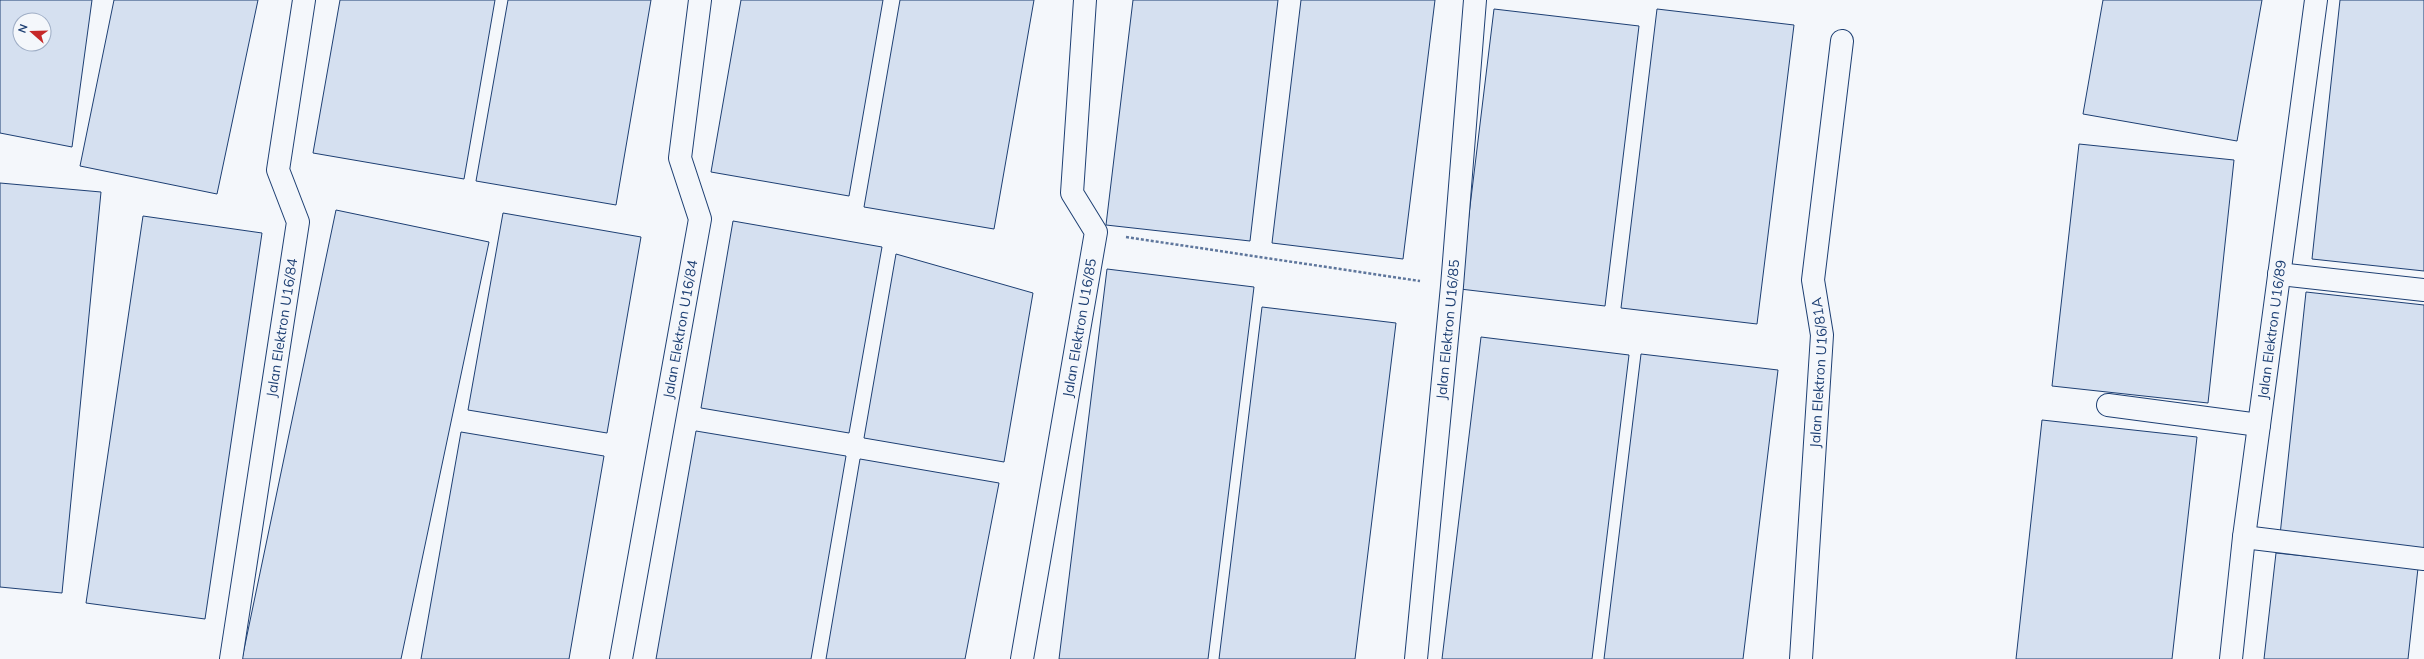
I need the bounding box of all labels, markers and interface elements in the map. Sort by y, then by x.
north arrow [12,12,52,52]
text: N [15,22,31,35]
street label: Jalan Elektron U16/84 [262,256,301,399]
street label: Jalan Elektron U16/85 [1059,257,1100,399]
street label: Jalan Elektron U16/84 [659,258,702,400]
street label: Jalan Elektron U16/85 [1432,259,1463,400]
street label: Jalan Elektron U16/89 [2254,259,2290,400]
street label: Jalan Elektron U16/81A [1806,296,1831,448]

